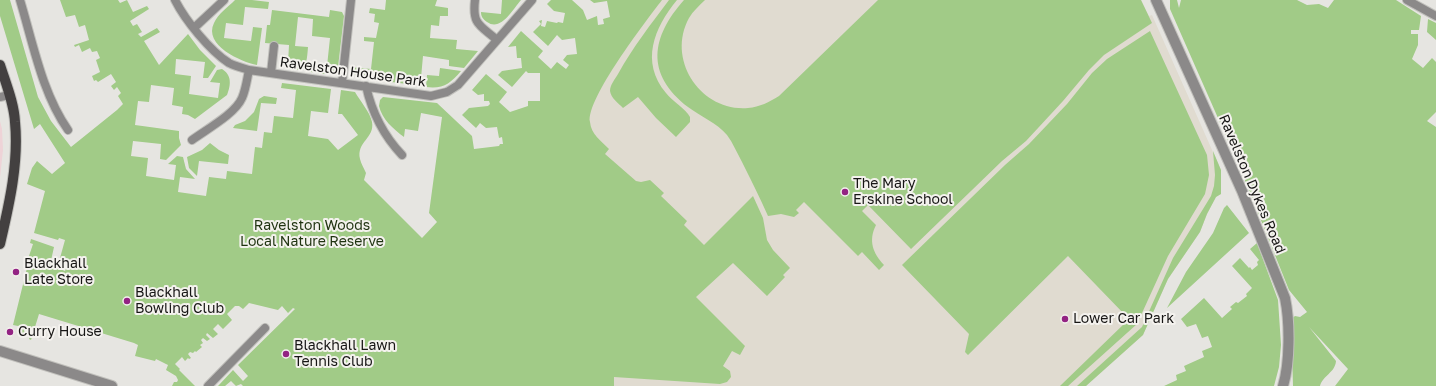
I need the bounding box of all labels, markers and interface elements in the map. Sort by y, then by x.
street label: Ravelston House Park [279,53,427,91]
street label: Ravelston Dykes Road [1215,112,1289,256]
place label: The Mary Erskine School [853,176,953,208]
marker: The Mary Erskine School [840,187,850,197]
park label: Ravelston Woods Local Nature Reserve [240,218,384,250]
place label: Blackhall Late Store [24,256,93,288]
marker: Blackhall Late Store [11,267,21,277]
place label: Blackhall Bowling Club [135,285,224,318]
marker: Blackhall Bowling Club [122,296,132,306]
place label: Lower Car Park [1073,311,1174,327]
marker: Lower Car Park [1060,314,1070,324]
place label: Curry House [18,324,102,340]
marker: Curry House [5,327,15,337]
place label: Blackhall Lawn Tennis Club [294,338,396,370]
marker: Blackhall Lawn Tennis Club [281,349,291,359]

